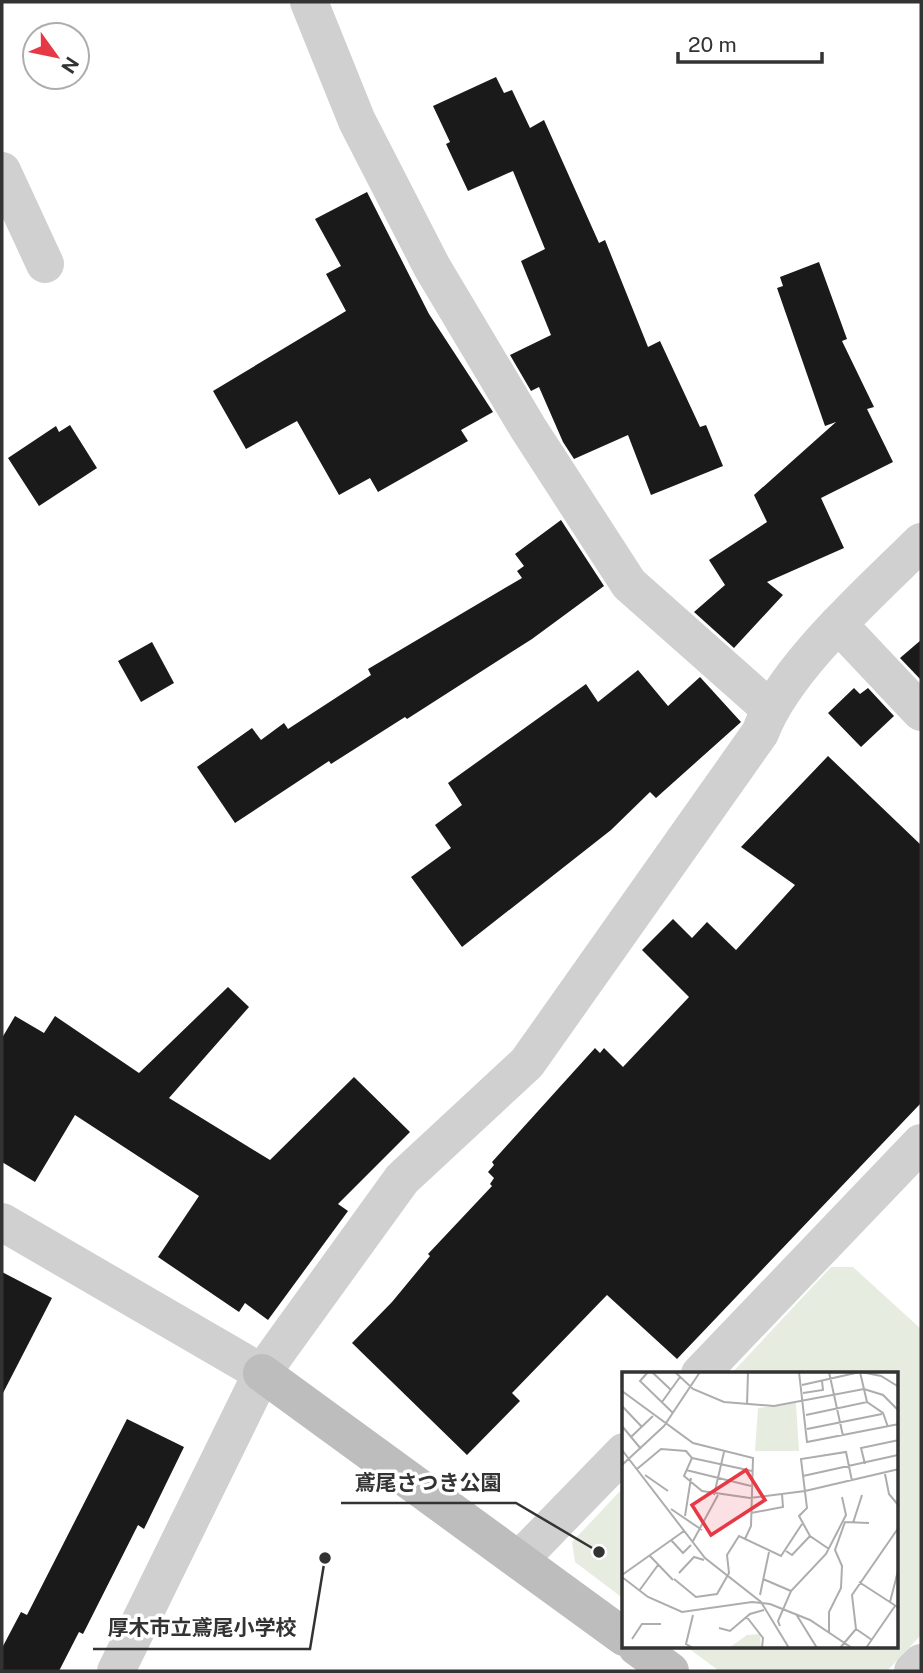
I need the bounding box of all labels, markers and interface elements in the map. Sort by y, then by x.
north arrow [21,21,91,91]
scale bar [678,21,822,65]
text: 20 m [688,32,737,57]
text: N [57,53,84,77]
inset map [622,1372,898,1648]
callout: 鳶尾さつき公園 [341,1461,516,1503]
text: 鳶尾さつき公園 [355,1470,502,1495]
callout: 厚木市立鳶尾小学校 [93,1607,310,1649]
text: 厚木市立鳶尾小学校 [108,1615,297,1640]

